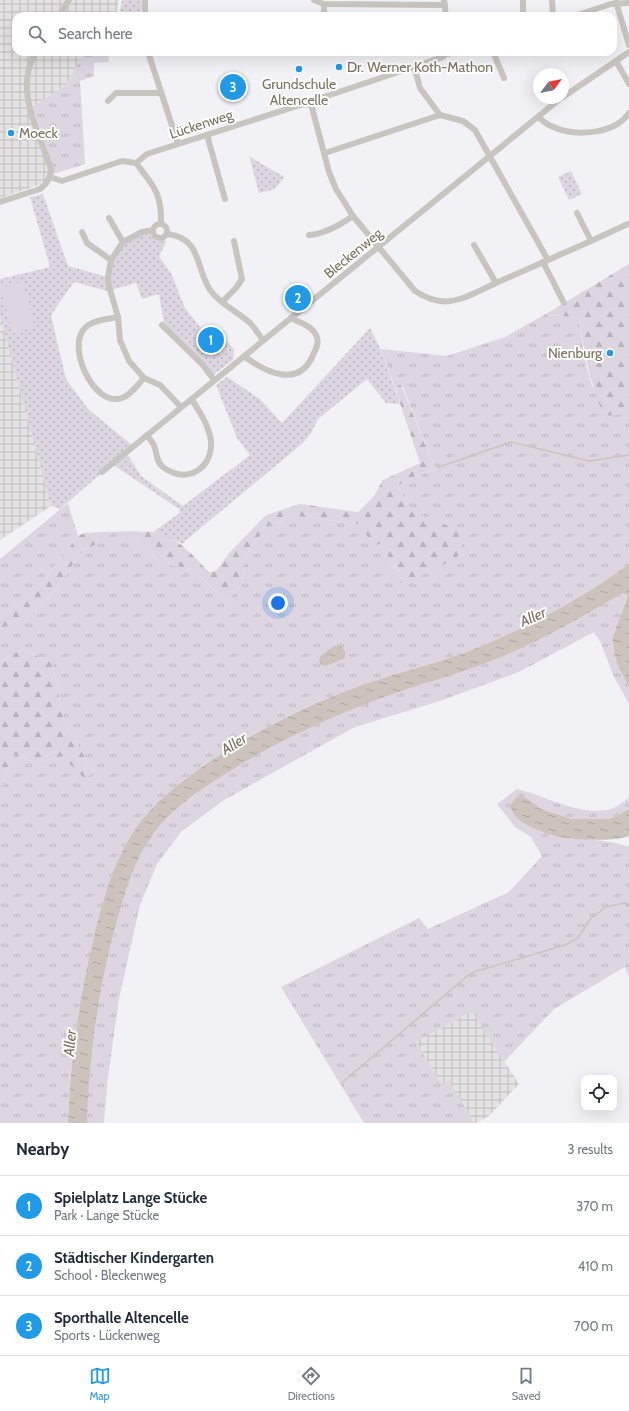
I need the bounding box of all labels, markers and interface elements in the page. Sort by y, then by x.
search box [12,12,617,56]
icon: search [26,23,48,45]
text: Search here [58,25,133,43]
place label: Dr. Werner Koth-Mathon [347,58,493,76]
marker: Dr. Werner Koth-Mathon [334,62,344,72]
marker: Grundschule Altencelle [294,64,304,74]
north arrow [533,68,569,104]
pin: 3 [220,72,246,102]
place label: Grundschule Altencelle [262,75,336,109]
street label: Lückenweg [167,105,236,143]
place label: Moeck [19,124,58,142]
marker: Moeck [6,128,16,138]
street label: Bleckenweg [320,223,387,282]
pin: 2 [285,283,311,313]
pin: 1 [198,325,224,355]
place label: Nienburg [548,344,603,362]
marker: Nienburg [605,348,615,358]
your location [268,593,288,613]
water label: Aller [516,603,550,631]
water label: Aller [217,729,251,759]
water label: Aller [60,1027,80,1058]
map controls [581,1075,617,1111]
button: locate [581,1075,617,1111]
text: Nearby [16,1139,69,1159]
text: 3 results [567,1141,613,1157]
text: Spielplatz Lange Stücke [54,1189,207,1207]
text: 1 [27,1198,31,1214]
text: 370 m [576,1198,613,1214]
text: Park · Lange Stücke [54,1207,159,1223]
text: Städtischer Kindergarten [54,1249,214,1267]
text: 2 [26,1258,32,1274]
text: 410 m [578,1258,613,1274]
text: School · Bleckenweg [54,1267,166,1283]
text: Sporthalle Altencelle [54,1309,189,1327]
text: 3 [25,1318,33,1334]
text: 700 m [574,1318,613,1334]
text: Sports · Lückenweg [54,1327,160,1343]
tab: Map [89,1365,111,1403]
tab: Directions [288,1365,335,1403]
tab: Saved [512,1365,540,1403]

